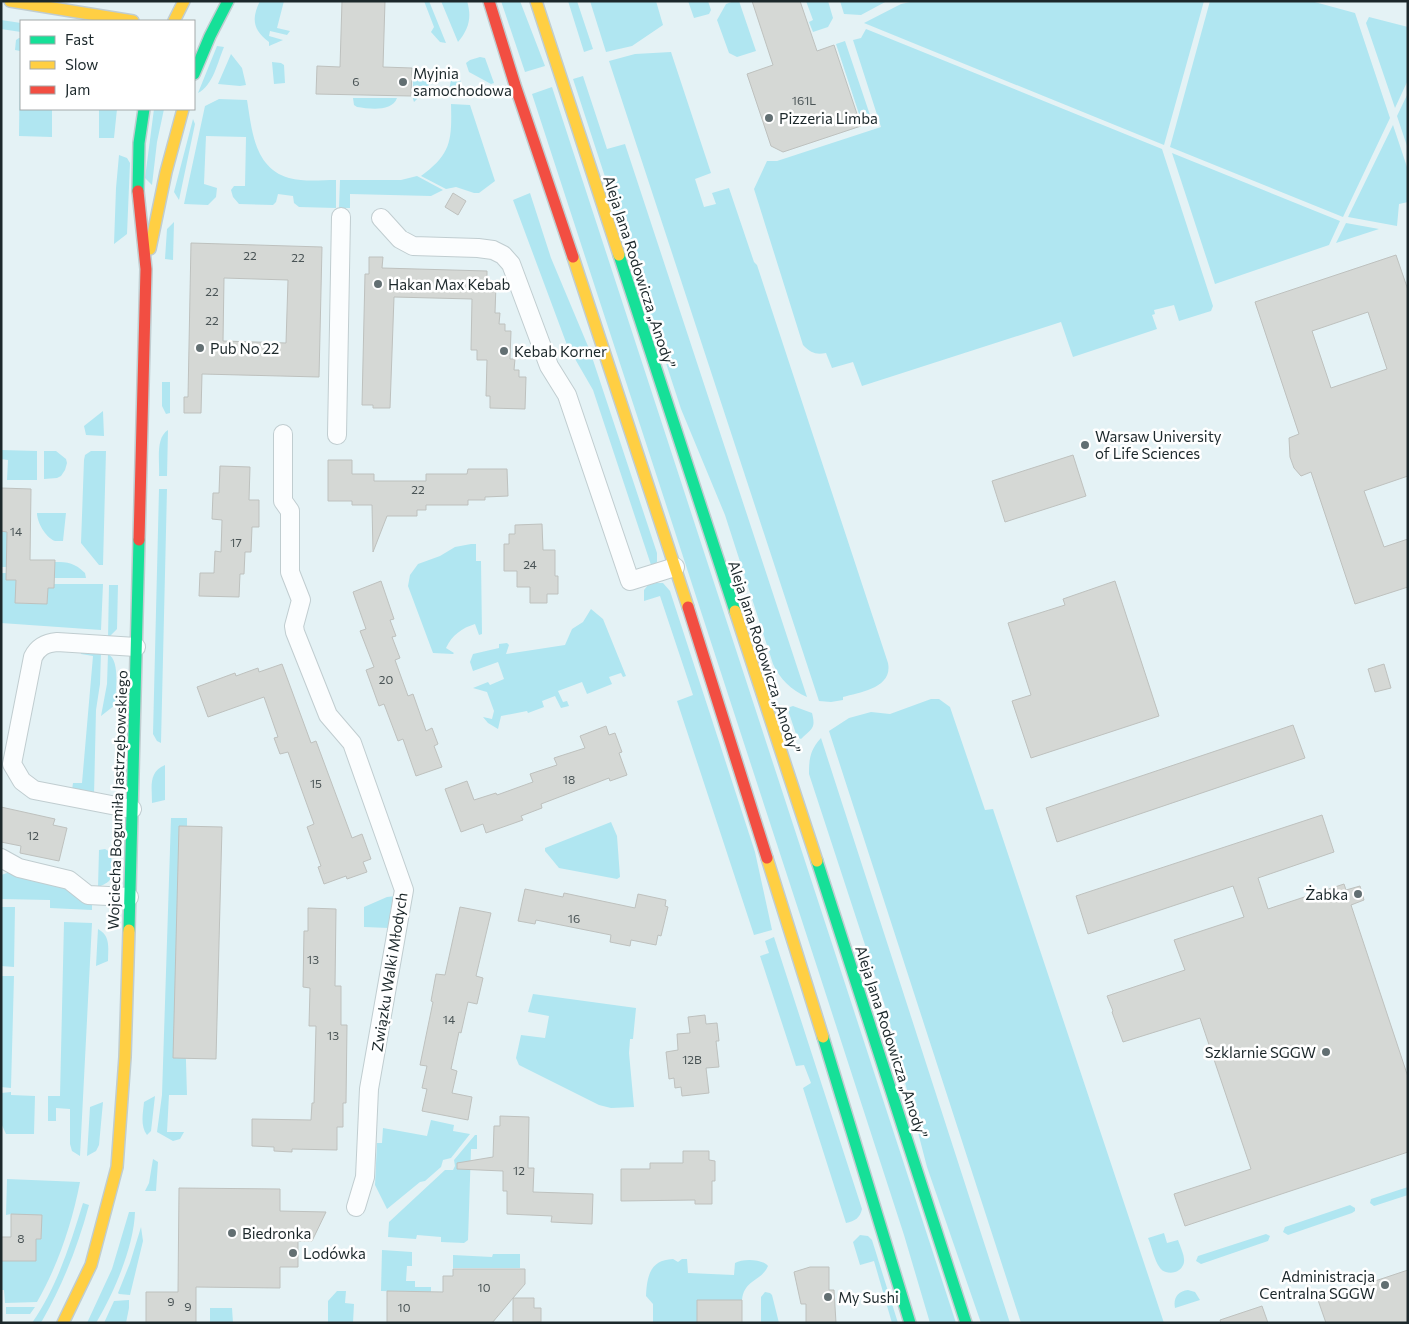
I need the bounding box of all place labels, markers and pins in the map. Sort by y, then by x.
place label: Myjnia samochodowa [413,64,512,99]
marker: Myjnia samochodowa [397,76,409,88]
place label: Pizzeria Limba [779,109,878,127]
marker: Pizzeria Limba [763,112,775,124]
place label: Hakan Max Kebab [388,275,511,293]
marker: Hakan Max Kebab [372,278,384,290]
place label: Pub No 22 [210,339,279,357]
marker: Pub No 22 [194,342,206,354]
place label: Kebab Korner [514,342,607,360]
marker: Kebab Korner [498,345,510,357]
place label: Warsaw University of Life Sciences [1095,427,1222,462]
marker: Warsaw University of Life Sciences [1079,439,1091,451]
place label: Żabka [1305,885,1348,903]
marker: Żabka [1352,888,1364,900]
place label: Szklarnie SGGW [1205,1043,1316,1061]
marker: Szklarnie SGGW [1320,1046,1332,1058]
place label: Biedronka [242,1224,311,1242]
marker: Biedronka [226,1227,238,1239]
place label: Lodówka [303,1244,366,1262]
marker: Lodówka [287,1247,299,1259]
place label: Administracja Centralna SGGW [1259,1267,1375,1302]
marker: Administracja Centralna SGGW [1379,1279,1391,1291]
place label: My Sushi [838,1288,899,1306]
marker: My Sushi [822,1291,834,1303]

